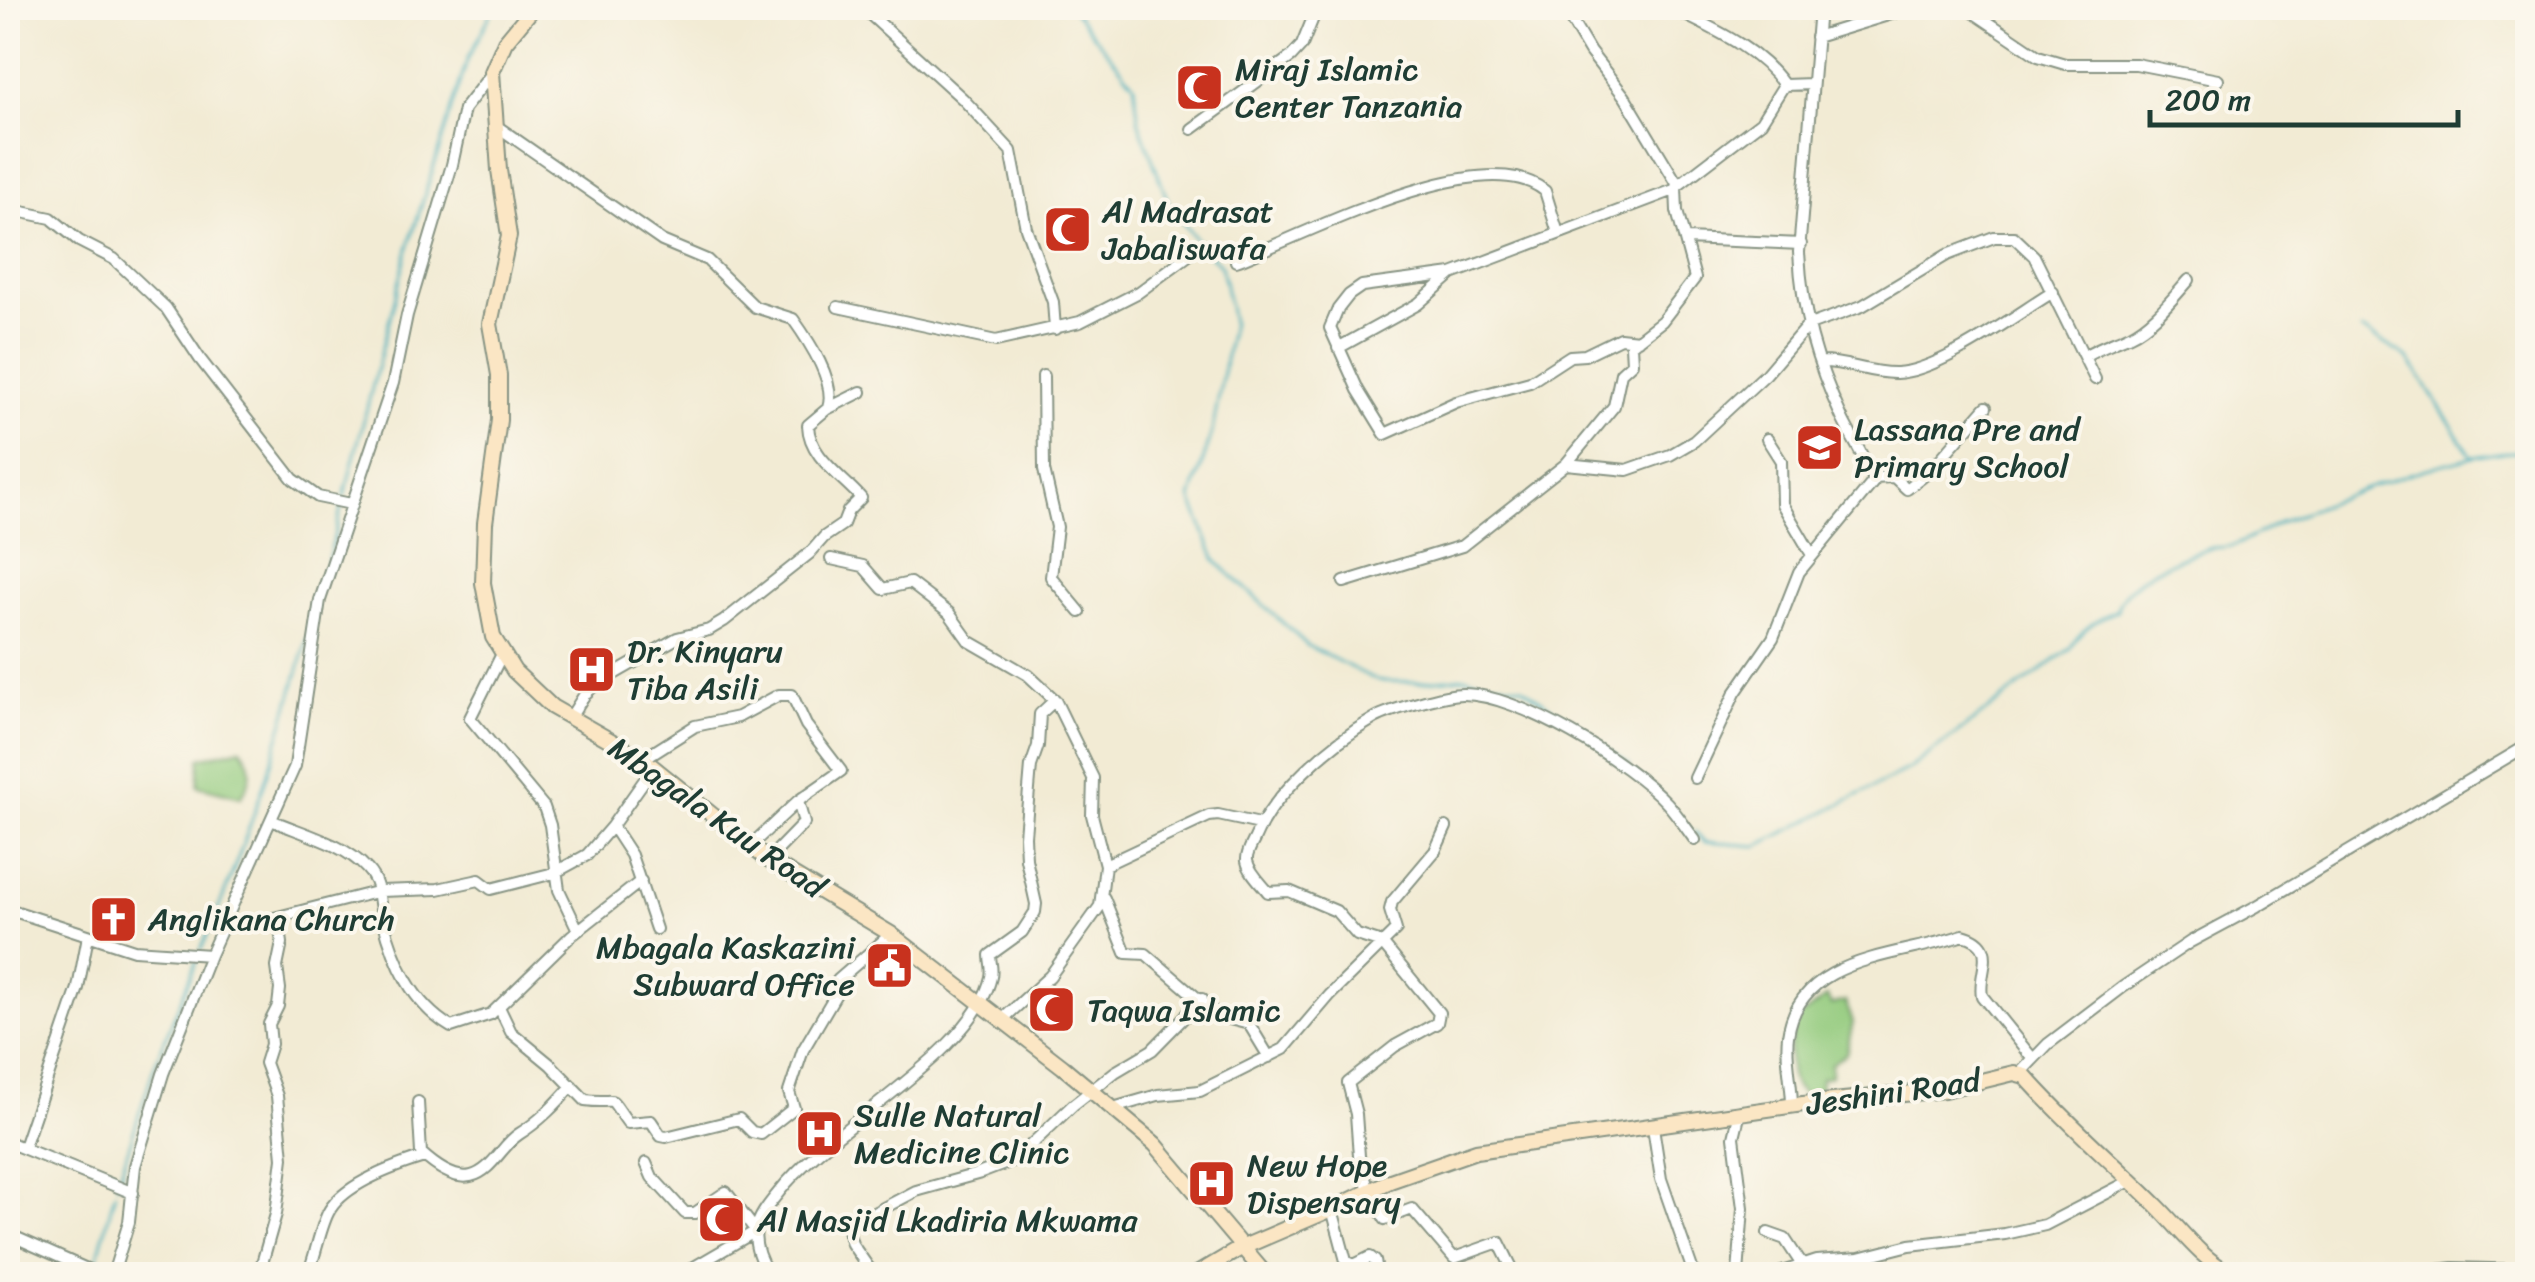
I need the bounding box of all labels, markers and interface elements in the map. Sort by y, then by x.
place label: Miraj Islamic Center Tanzania [1235,41,1462,135]
mosque icon: Miraj Islamic Center Tanzania [1174,61,1226,113]
scale bar [2150,65,2458,127]
text: 200 m [2165,73,2251,127]
place label: Al Madrasat Jabaliswafa [1101,183,1273,277]
mosque icon: Al Madrasat Jabaliswafa [1041,203,1093,255]
place label: Lassana Pre and Primary School [1854,401,2082,495]
school or university icon: Lassana Pre and Primary School [1793,421,1845,473]
place label: Dr. Kinyaru Tiba Asili [627,623,783,717]
hospital icon: Dr. Kinyaru Tiba Asili [566,643,618,695]
street label: Mbagala Kuu Road [596,721,840,915]
place label: Anglikana Church [147,891,395,948]
church icon: Anglikana Church [87,893,139,945]
place label: Mbagala Kaskazini Subward Office [596,919,856,1013]
public building icon: Mbagala Kaskazini Subward Office [864,939,916,991]
place label: Taqwa Islamic [1087,982,1280,1039]
mosque icon: Taqwa Islamic [1026,984,1078,1036]
street label: Jeshini Road [1802,1052,1986,1133]
place label: Sulle Natural Medicine Clinic [854,1087,1069,1181]
hospital icon: Sulle Natural Medicine Clinic [793,1107,845,1159]
place label: New Hope Dispensary [1247,1137,1401,1231]
hospital icon: New Hope Dispensary [1186,1157,1238,1209]
place label: Al Masjid Lkadiria Mkwama [756,1192,1138,1249]
mosque icon: Al Masjid Lkadiria Mkwama [696,1194,748,1246]

